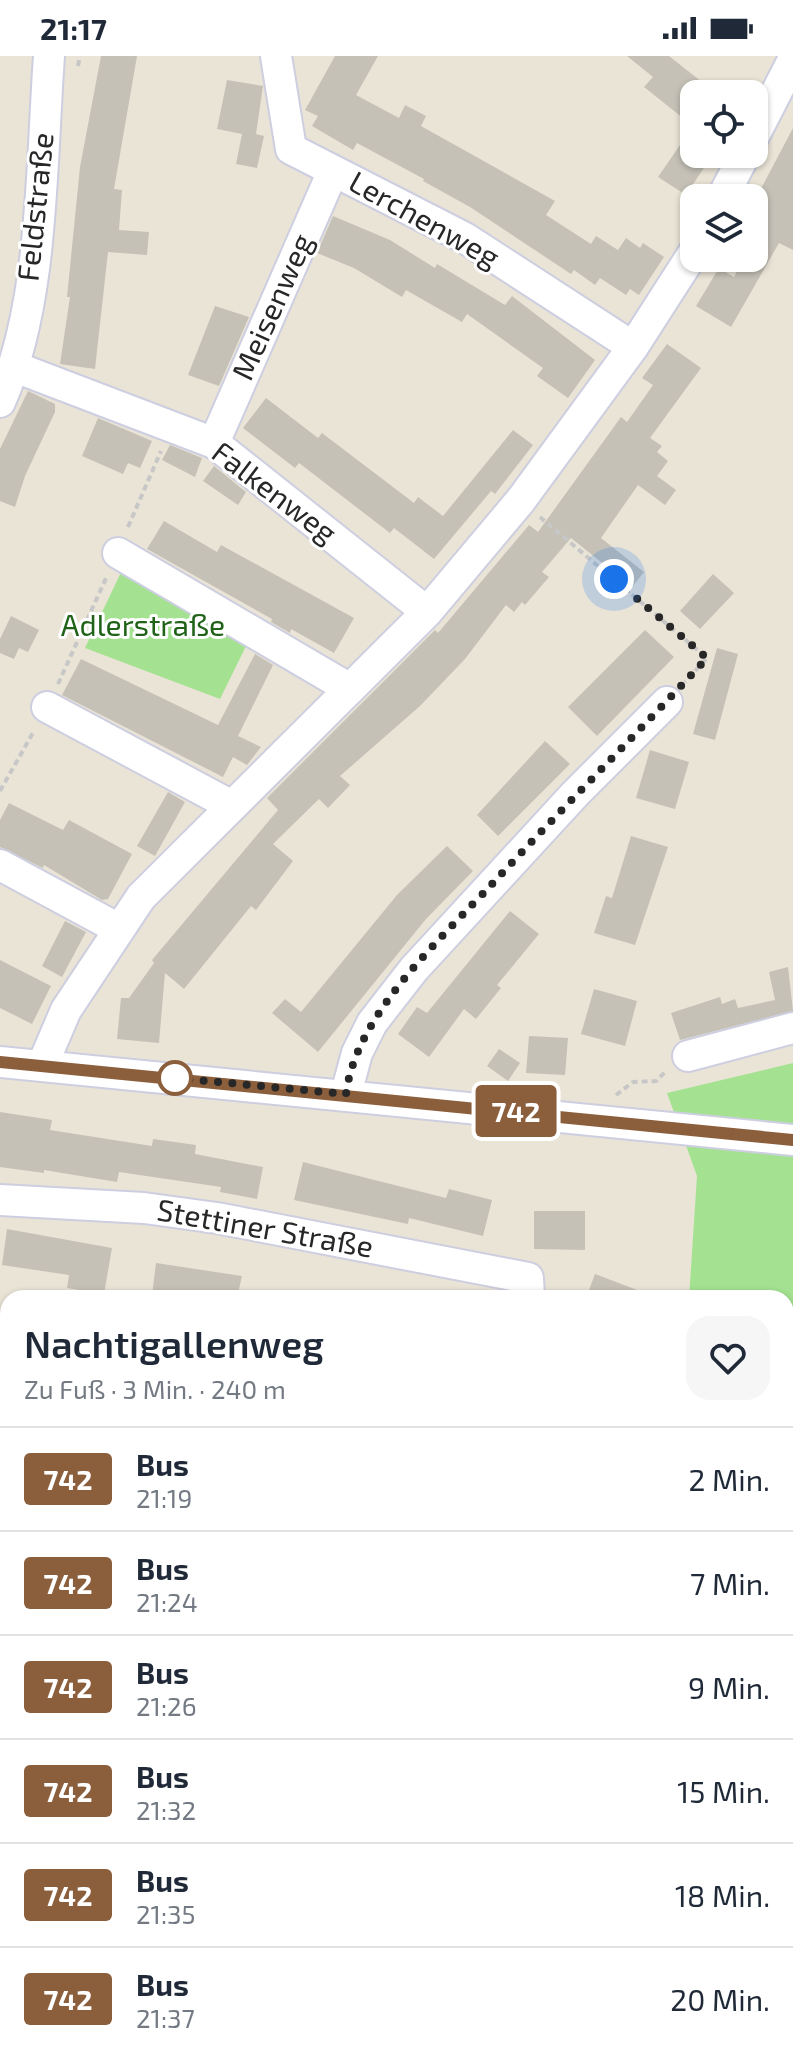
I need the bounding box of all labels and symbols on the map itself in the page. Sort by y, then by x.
street label: Feldstraße [8,131,60,283]
street label: Lerchenweg [344,162,507,274]
street label: Meisenweg [223,227,319,385]
street label: Falkenweg [206,433,345,550]
your location [594,559,634,599]
park label: Adlerstraße [61,606,225,642]
unlabelled marker [158,1061,192,1095]
line badge: 742 [470,1085,562,1137]
street label: Stettiner Straße [154,1190,376,1264]

